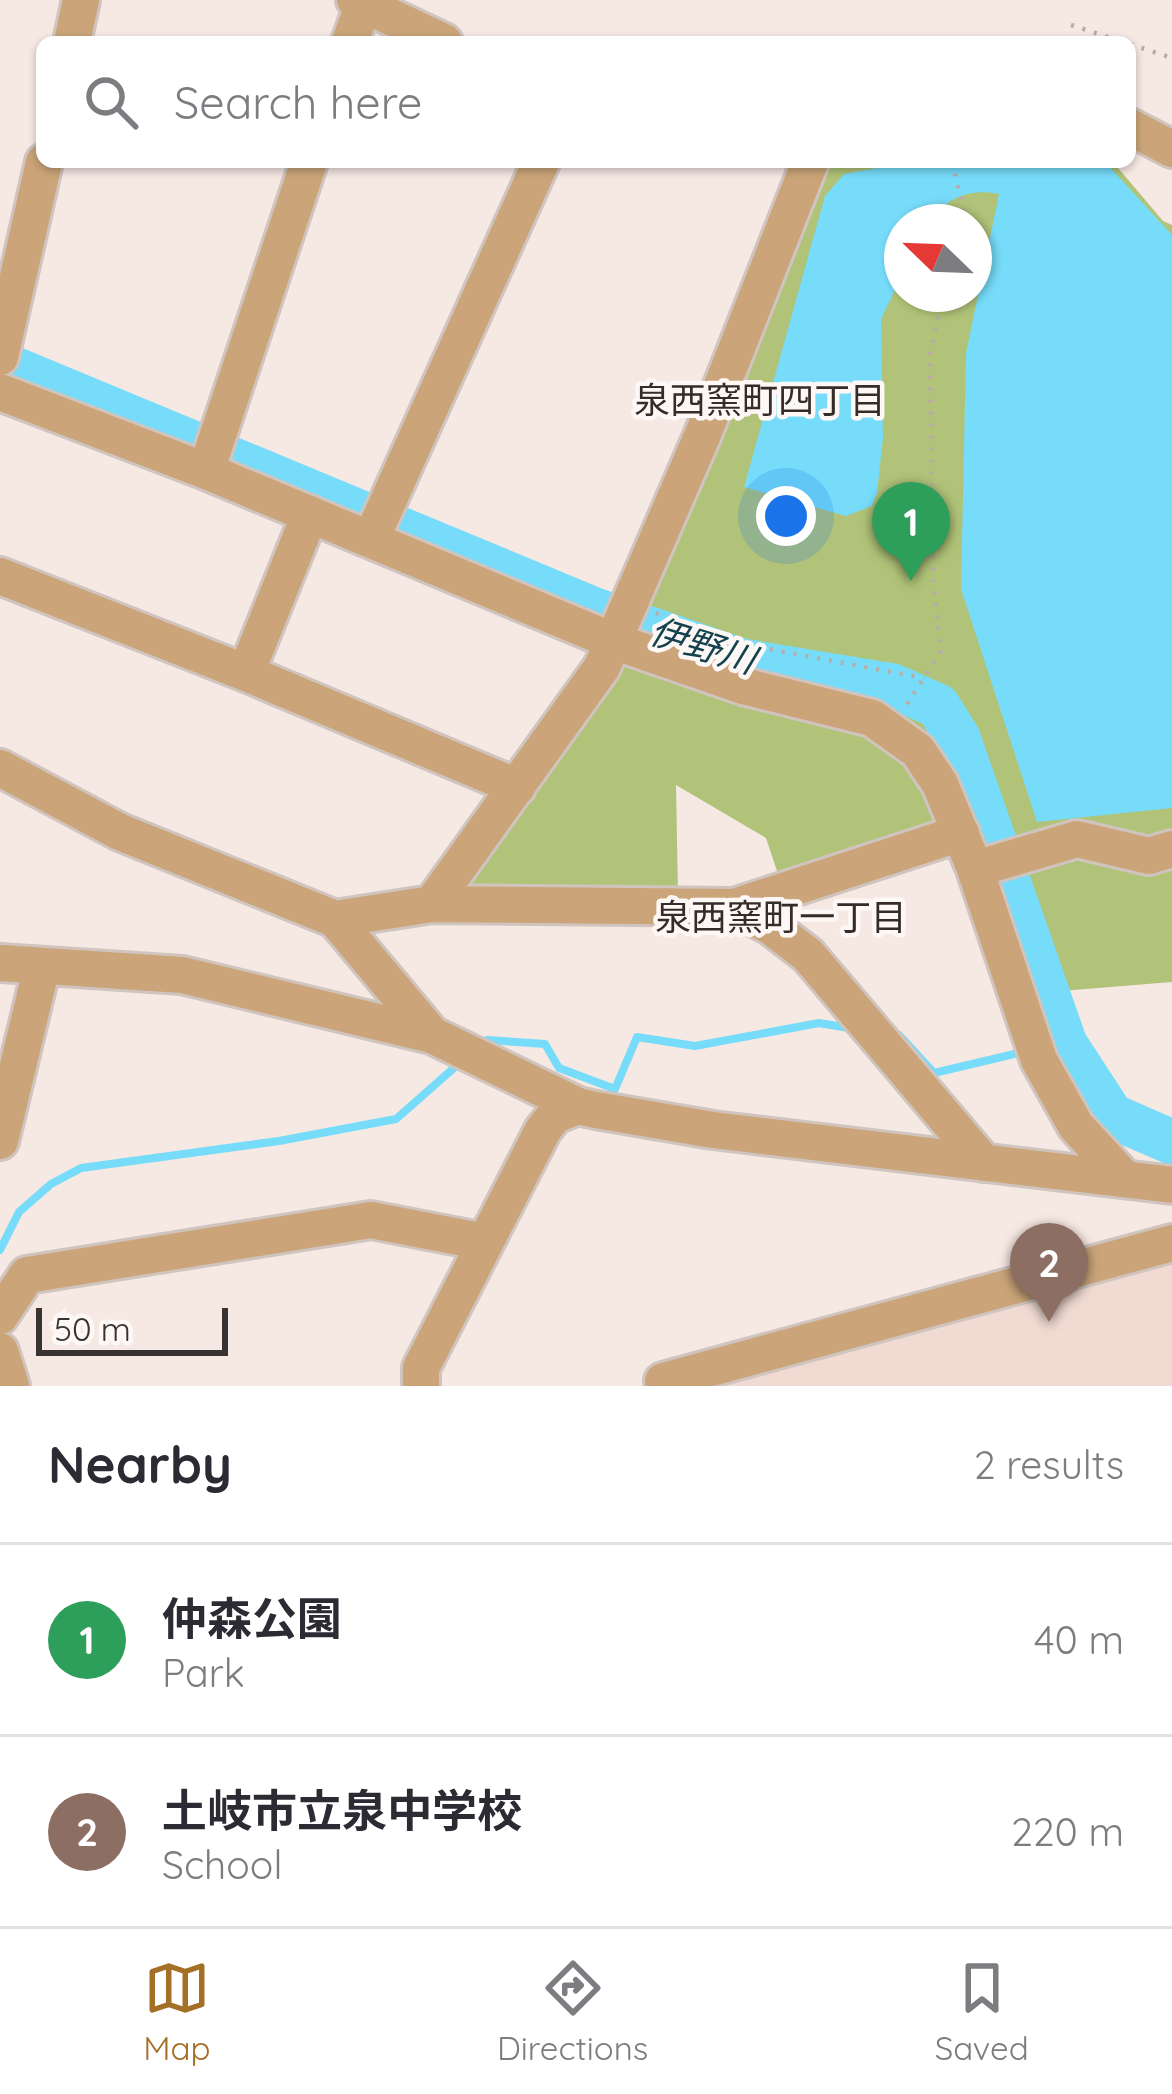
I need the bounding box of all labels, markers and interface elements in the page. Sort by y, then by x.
search box [36,36,1136,168]
icon: search [78,69,144,135]
text: Search here [174,74,422,130]
north arrow [884,204,992,312]
district label: 泉西窯町四丁目 [634,377,886,422]
pin: 1 [872,482,950,581]
your location [756,486,816,546]
water label: 伊野川 [645,608,765,683]
district label: 泉西窯町一丁目 [655,894,907,939]
pin: 2 [1010,1223,1088,1322]
scale bar [36,1302,228,1355]
text: 50 m [54,1308,131,1349]
text: Nearby [48,1432,232,1496]
text: 2 results [974,1440,1124,1489]
text: 仲森公園 [162,1590,342,1646]
text: 1 [79,1615,95,1664]
text: 40 m [1034,1615,1124,1664]
text: Park [162,1648,245,1697]
text: 土岐市立泉中学校 [162,1782,522,1838]
text: 2 [76,1807,98,1856]
text: 220 m [1011,1807,1124,1856]
text: School [162,1840,282,1889]
tab: Map [143,1955,211,2068]
tab: Directions [497,1955,648,2068]
tab: Saved [935,1955,1029,2068]

